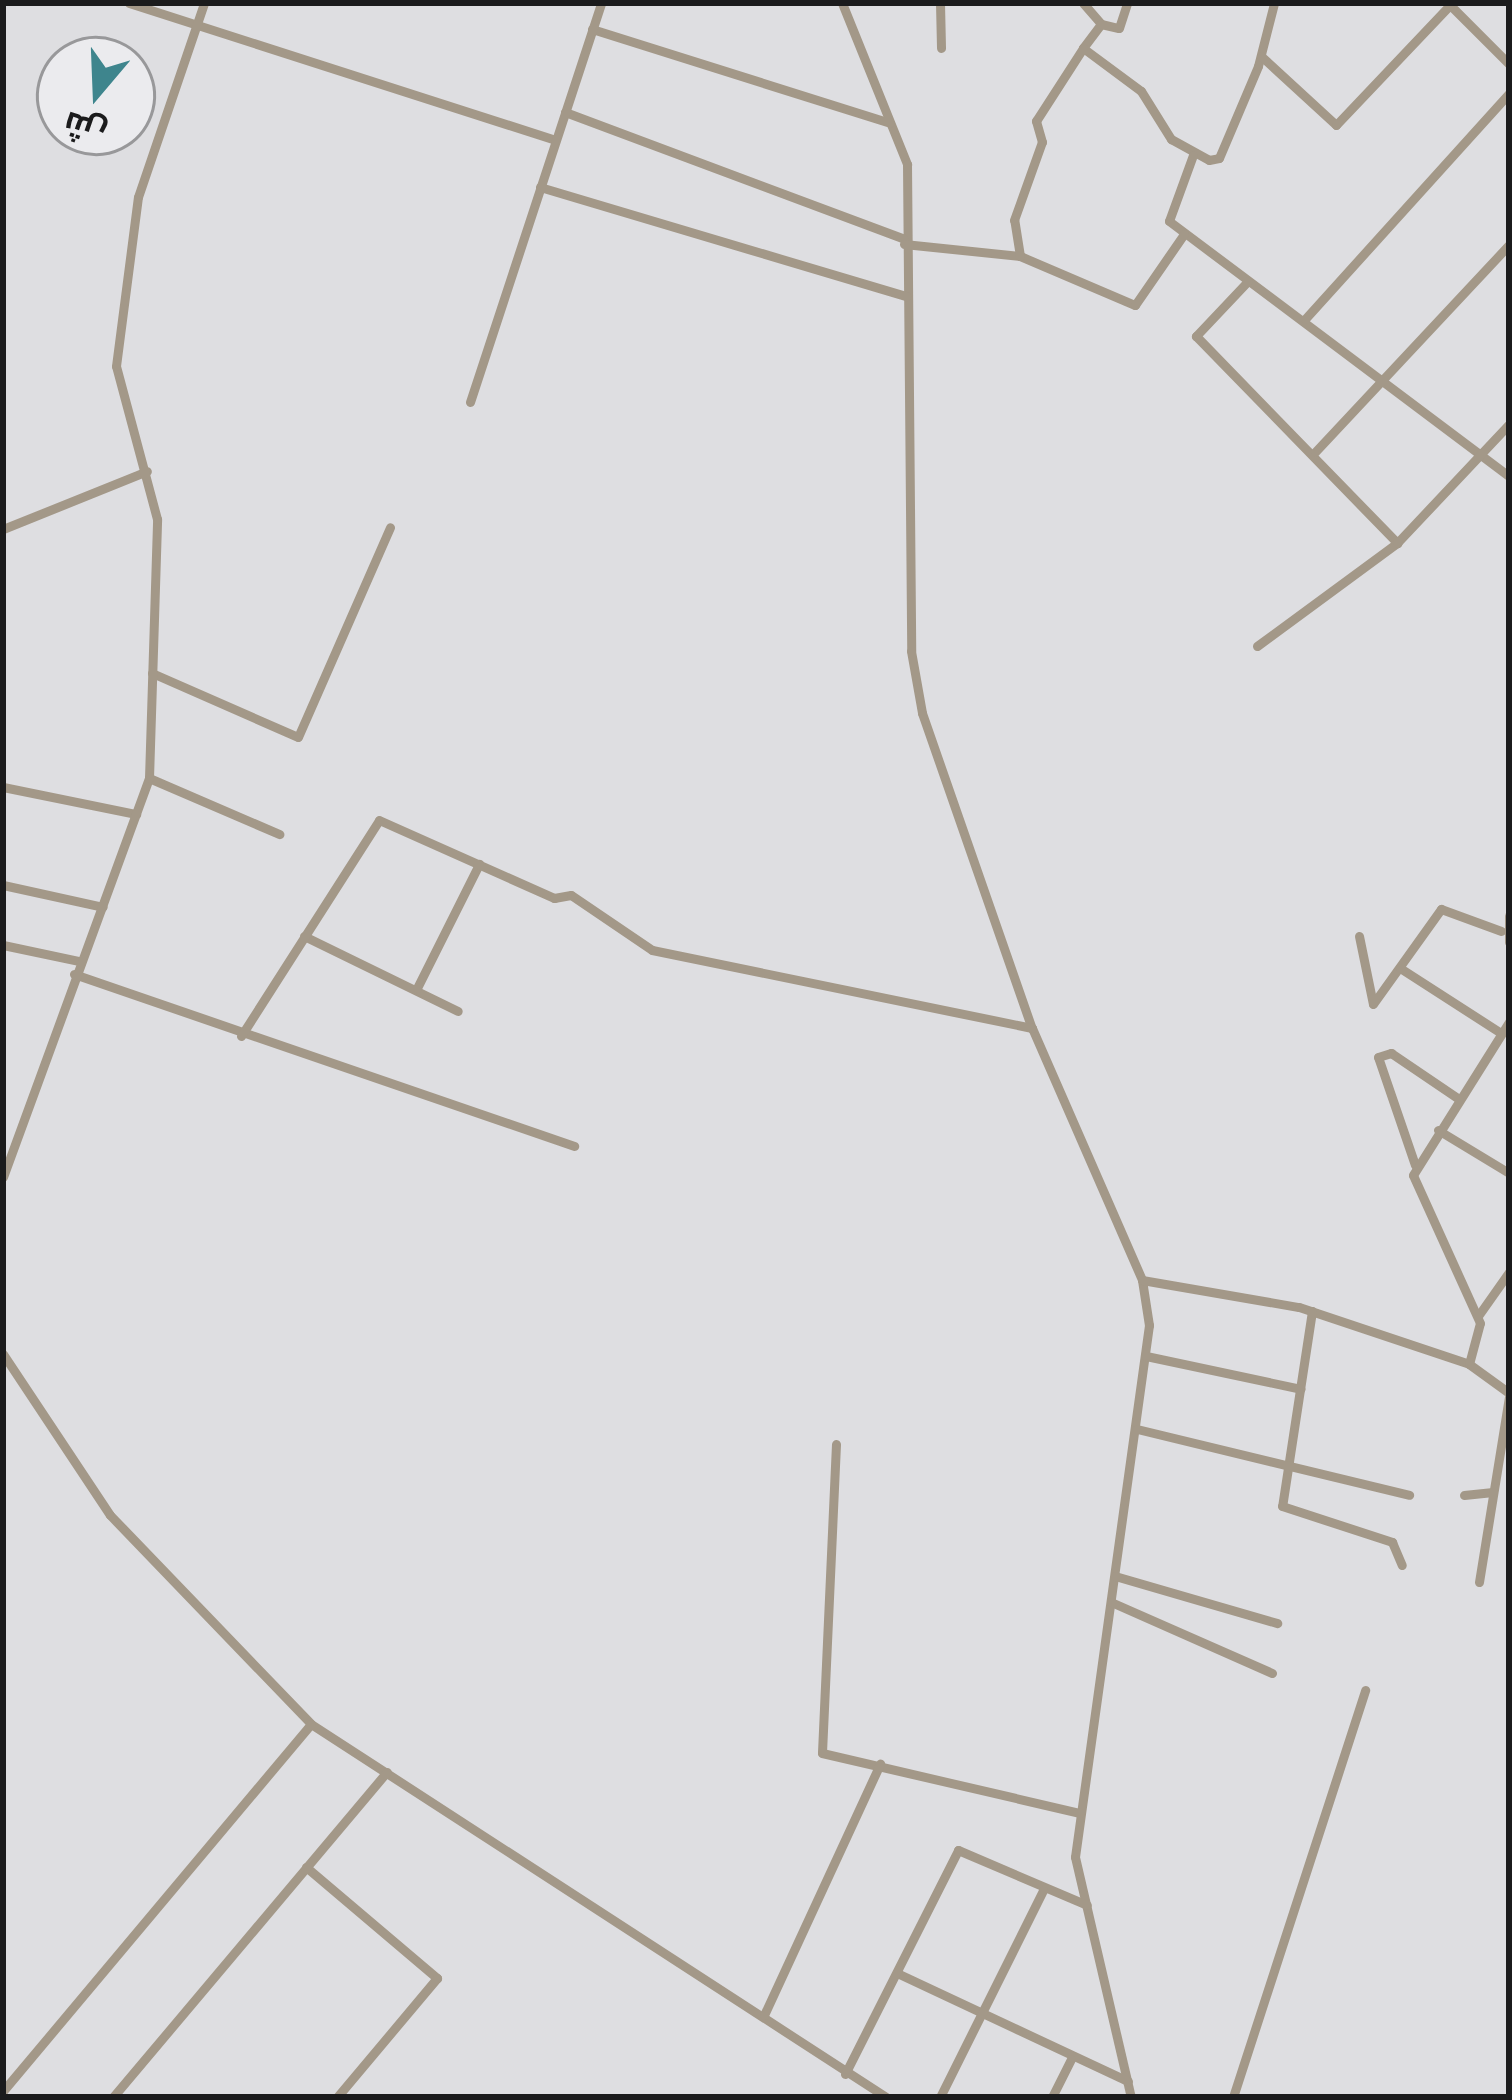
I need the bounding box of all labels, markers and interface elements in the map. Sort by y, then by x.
north arrow [36,36,156,156]
text: ش [59,101,112,153]

